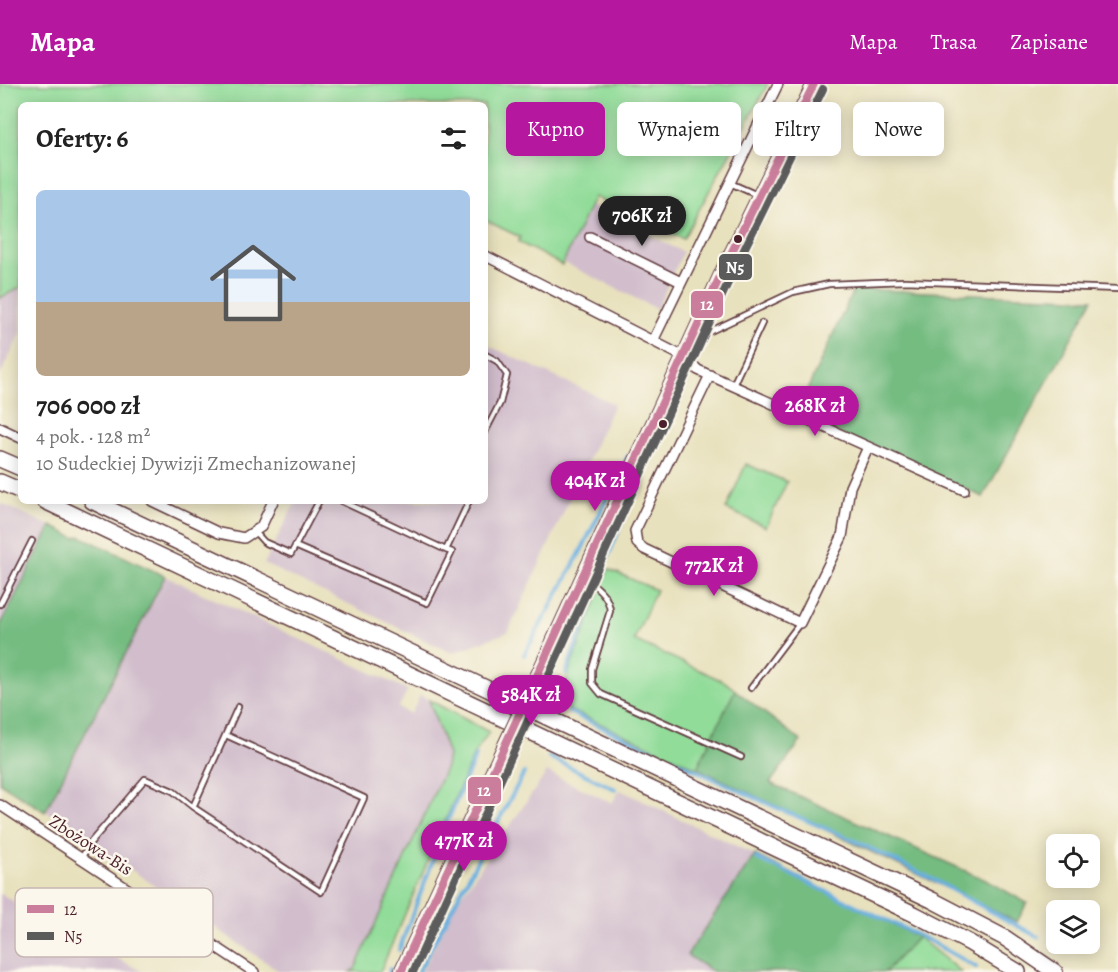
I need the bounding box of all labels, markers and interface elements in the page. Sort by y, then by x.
text: Mapa [30,23,95,61]
text: Mapa [849,28,897,56]
text: Trasa [930,28,977,56]
text: Zapisane [1010,28,1088,56]
chip: Kupno [506,102,605,156]
chip: Wynajem [617,102,741,156]
chip: Filtry [753,102,841,156]
chip: Nowe [853,102,944,156]
text: Oferty: 6 [36,121,128,156]
icon: filters [437,122,470,155]
pin: 706K zł [587,196,697,247]
text: 706K zł [612,202,672,229]
icon: home [199,229,307,337]
unlabelled marker [732,233,744,245]
line badge: N5 [718,253,753,281]
text: N5 [726,257,744,279]
line badge: 12 [690,290,724,319]
text: 12 [700,294,714,316]
pin: 268K zł [760,386,870,437]
text: 706 000 zł [36,388,140,423]
text: 268K zł [785,392,845,419]
unlabelled marker [657,418,669,430]
text: 4 pok. · 128 m² [36,423,150,450]
text: 10 Sudeckiej Dywizji Zmechanizowanej [36,450,356,477]
pin: 404K zł [540,461,650,512]
text: 404K zł [565,467,625,494]
pin: 772K zł [659,546,769,597]
text: 772K zł [685,552,743,579]
pin: 584K zł [476,675,586,726]
text: 584K zł [501,681,561,708]
line badge: 12 [467,776,502,805]
text: 12 [477,780,491,802]
street label: Zbożowa-Bis [45,809,137,881]
pin: 477K zł [409,821,519,872]
text: 477K zł [435,827,493,854]
map controls [1046,834,1100,954]
button: locate [1046,834,1100,888]
legend [15,888,213,957]
text: 12 [64,899,77,921]
button: layers [1046,900,1100,954]
text: N5 [64,926,83,948]

